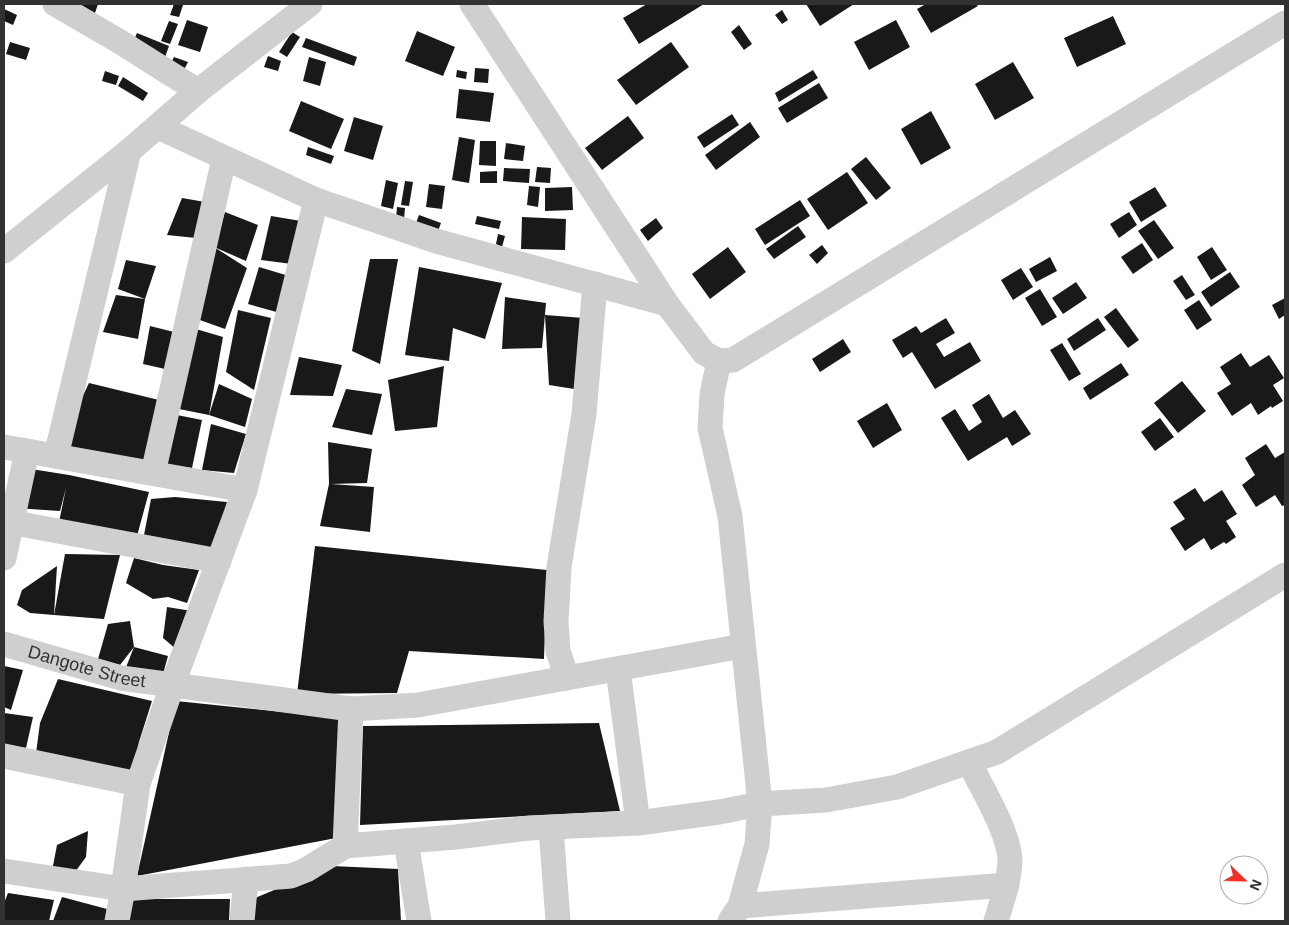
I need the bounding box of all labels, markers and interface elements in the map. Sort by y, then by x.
street label: Dangote Street [26,641,147,691]
north arrow [1219,855,1269,905]
text: N [1247,877,1265,893]

